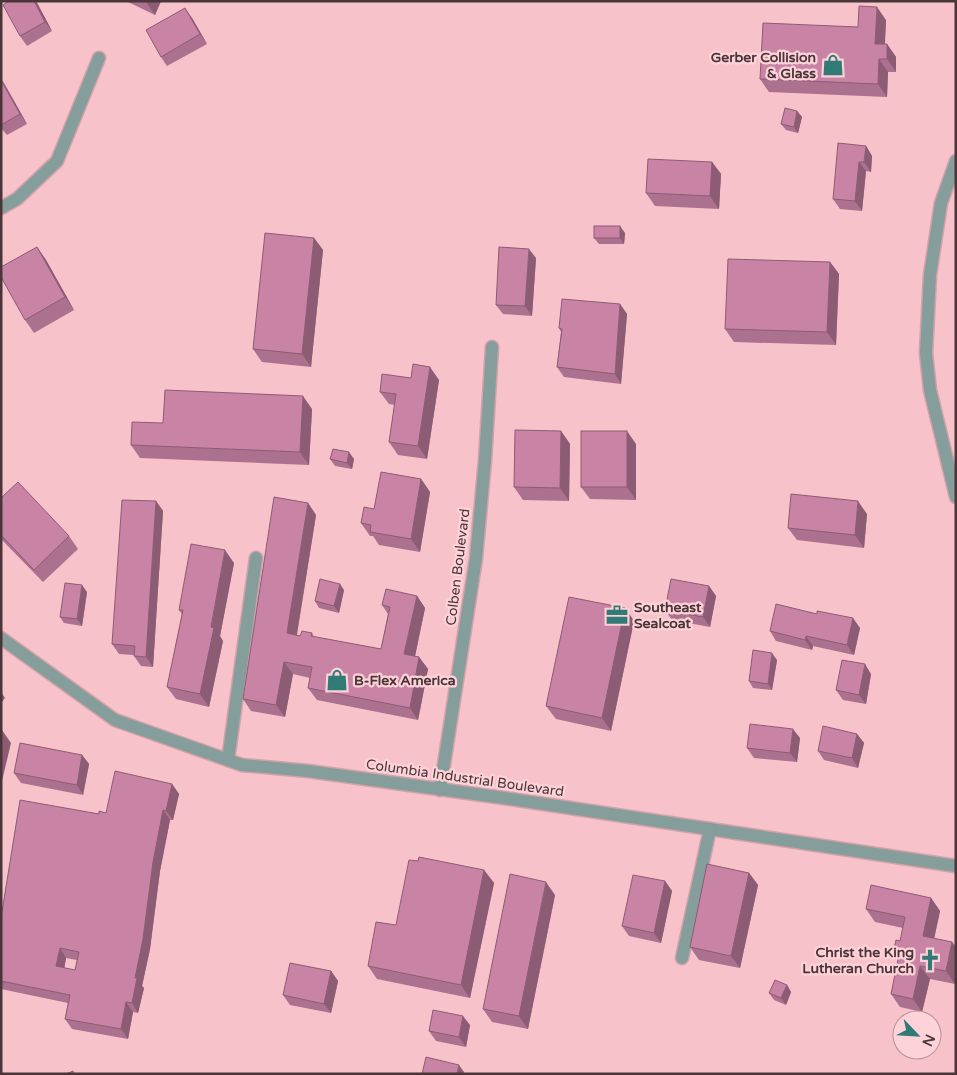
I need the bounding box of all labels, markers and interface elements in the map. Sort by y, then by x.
place label: Gerber Collision & Glass [711,49,816,82]
shop icon: Gerber Collision & Glass [820,52,846,78]
street label: Colben Boulevard [442,508,474,626]
place label: Southeast Sealcoat [634,599,702,632]
office icon: Southeast Sealcoat [604,602,630,628]
shop icon: B-Flex America [324,667,350,693]
place label: B-Flex America [354,672,456,689]
street label: Columbia Industrial Boulevard [365,756,565,800]
place label: Christ the King Lutheran Church [802,944,914,977]
church icon: Christ the King Lutheran Church [917,947,943,973]
north arrow [892,1010,942,1060]
text: N [918,1032,938,1049]

